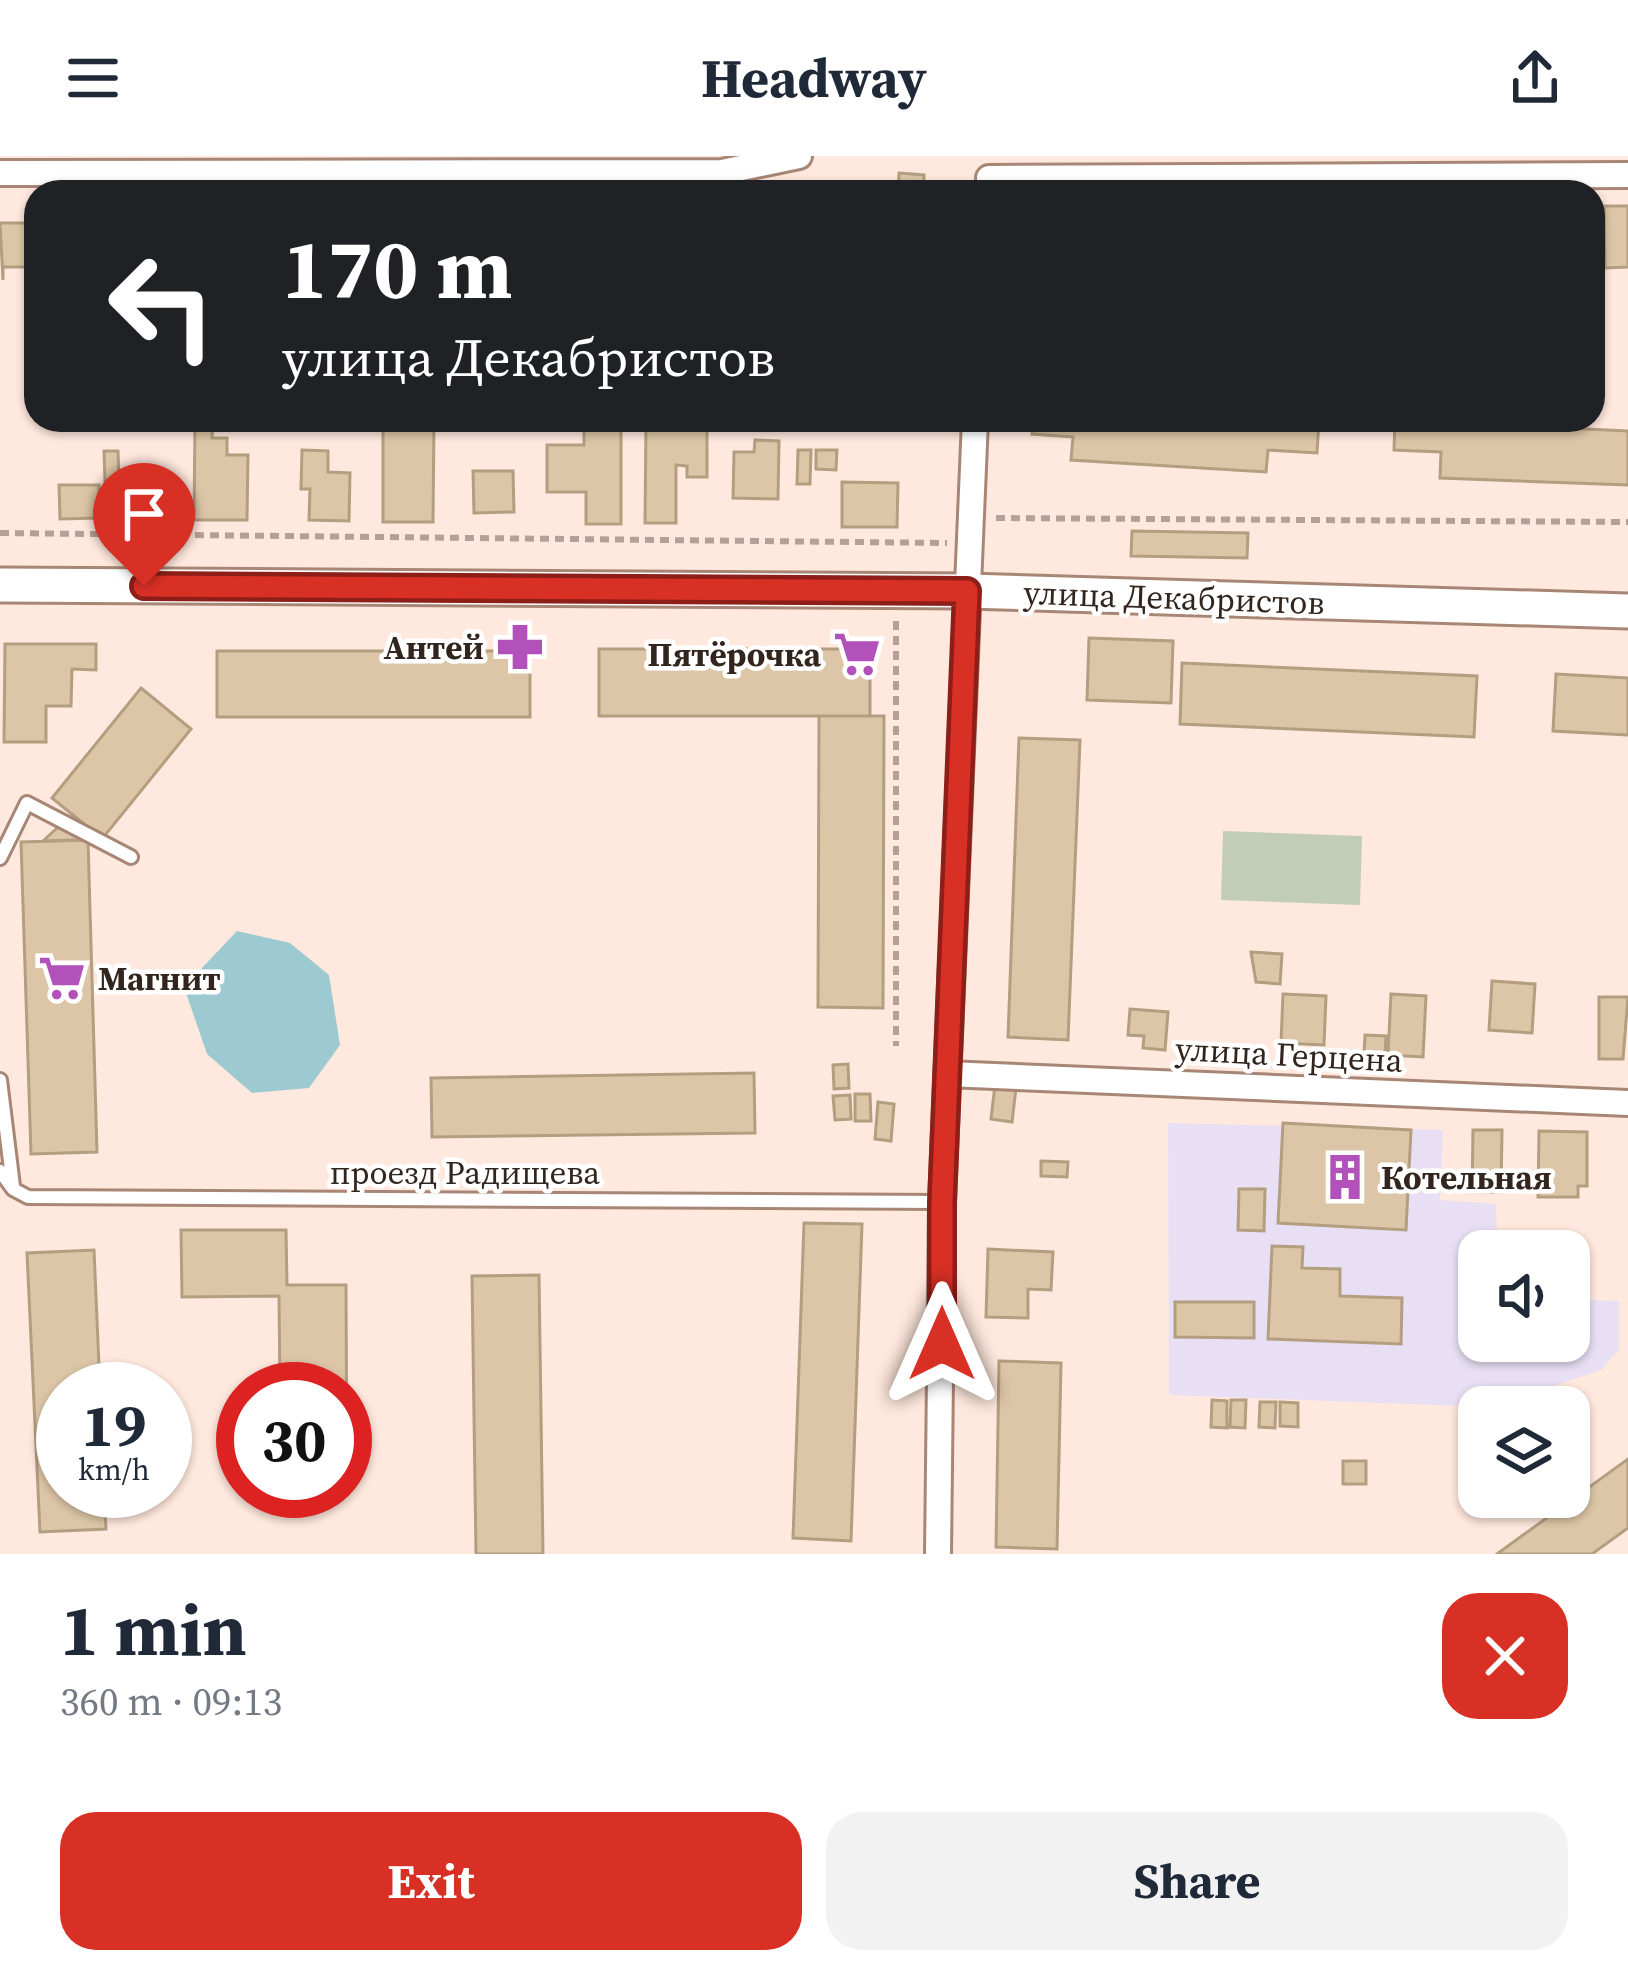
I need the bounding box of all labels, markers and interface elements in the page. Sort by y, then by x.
text: Headway [701,41,927,115]
icon: menu [60,45,126,111]
icon: share [1502,45,1568,111]
text: 170 m [282,211,513,326]
icon: left [84,228,240,384]
text: улица Декабристов [282,320,775,394]
pin [93,463,195,586]
icon: arrive [111,481,177,547]
street label: улица Декабристов [1023,570,1325,625]
pharmacy icon: Антей [495,622,545,672]
place label: Антей [384,625,484,670]
supermarket icon: Пятёрочка [832,629,882,679]
place label: Пятёрочка [648,632,821,677]
supermarket icon: Магнит [37,953,87,1003]
place label: Магнит [98,956,221,1001]
street label: улица Герцена [1174,1026,1404,1083]
street label: проезд Радищева [330,1150,600,1195]
building icon: Котельная [1320,1152,1370,1202]
place label: Котельная [1381,1155,1552,1200]
map controls [1458,1230,1590,1518]
button: sound [1458,1230,1590,1362]
position arrow [879,1281,1005,1407]
speed limit sign: 30 [216,1362,372,1518]
text: 19 [81,1384,147,1466]
button: layers [1458,1386,1590,1518]
text: km/h [78,1449,150,1490]
text: 1 min [60,1580,247,1679]
button: close [1442,1593,1568,1719]
text: 360 m · 09:13 [60,1675,282,1728]
button: Exit [60,1812,802,1950]
button: Share [826,1812,1568,1950]

